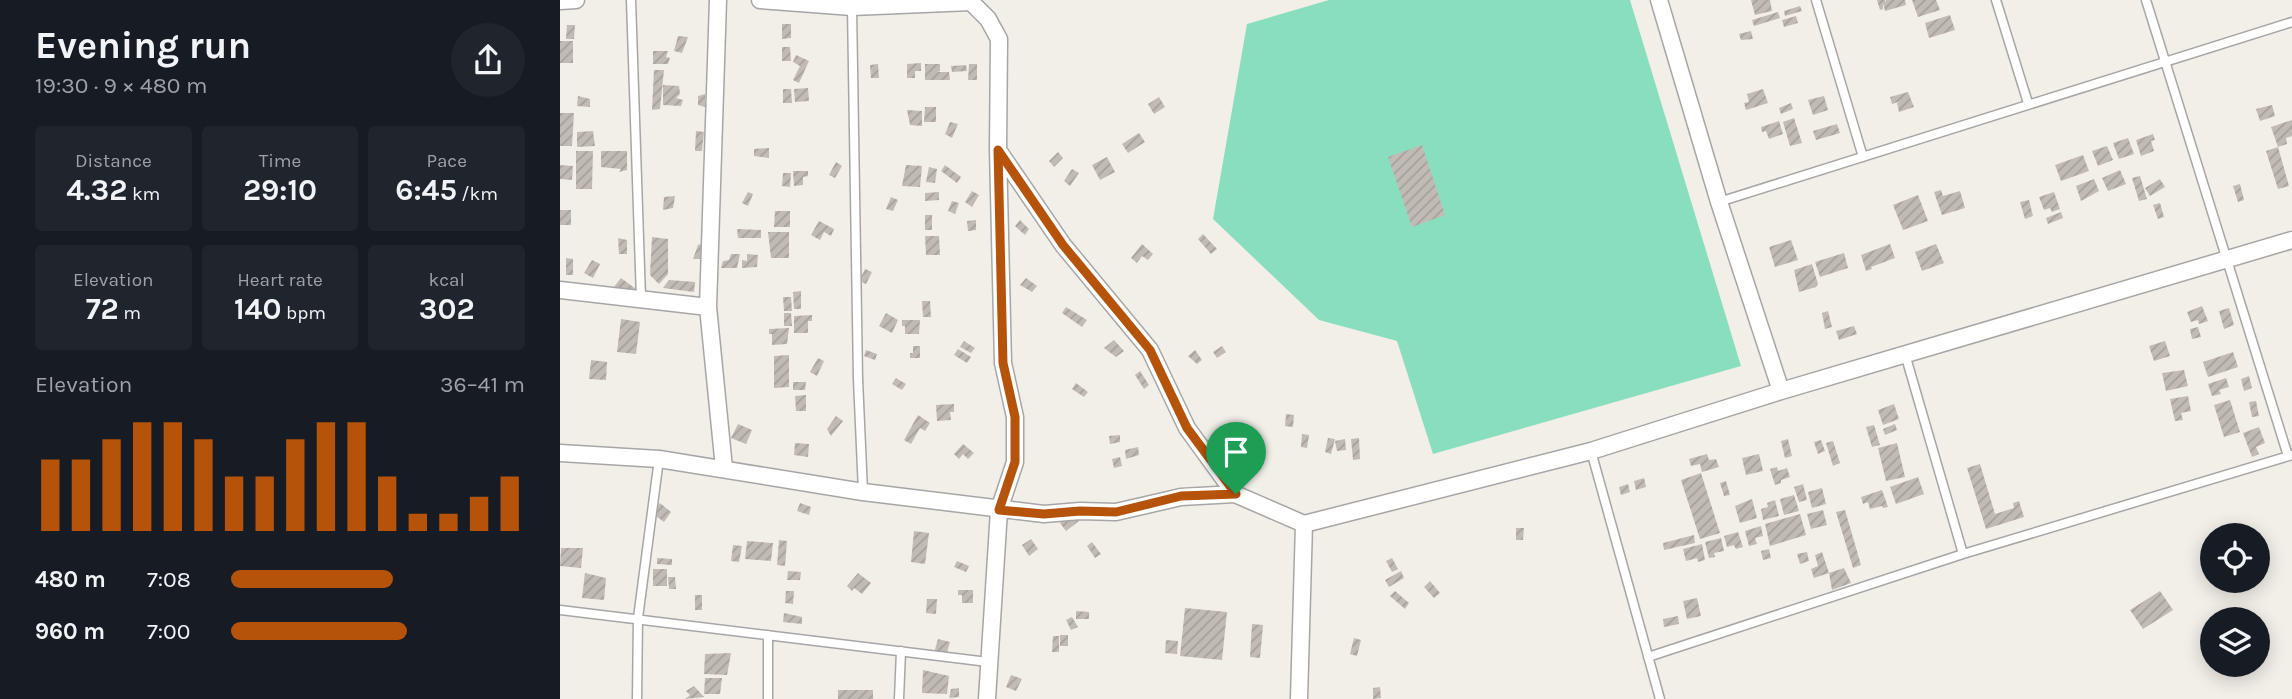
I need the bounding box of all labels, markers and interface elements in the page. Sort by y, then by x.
text: Evening run [35,23,251,68]
button: share [451,23,525,97]
text: 19:30 · 9 × 480 m [35,72,207,99]
text: Distance [75,150,152,172]
text: Time [259,150,301,172]
text: Pace [426,150,467,172]
text: 4.32 [66,172,127,208]
text: 29:10 [243,172,317,208]
text: 6:45 [395,172,457,208]
text: km [127,183,160,205]
text: /km [457,183,498,205]
text: Elevation [73,269,154,291]
text: Heart rate [237,269,323,291]
text: kcal [429,269,465,291]
text: 72 [86,291,119,327]
text: 140 [234,291,281,327]
text: 302 [419,291,475,327]
text: m [119,302,141,324]
text: bpm [281,302,326,324]
text: Elevation [35,371,132,398]
text: 36–41 m [440,371,525,398]
pin [1206,422,1266,494]
icon: arrive [1217,433,1255,471]
map controls [2200,523,2270,677]
button: locate [2200,523,2270,593]
text: 480 m [35,566,106,593]
text: 7:08 [147,566,191,593]
button: layers [2200,607,2270,677]
text: 960 m [35,618,105,645]
text: 7:00 [147,618,190,645]

